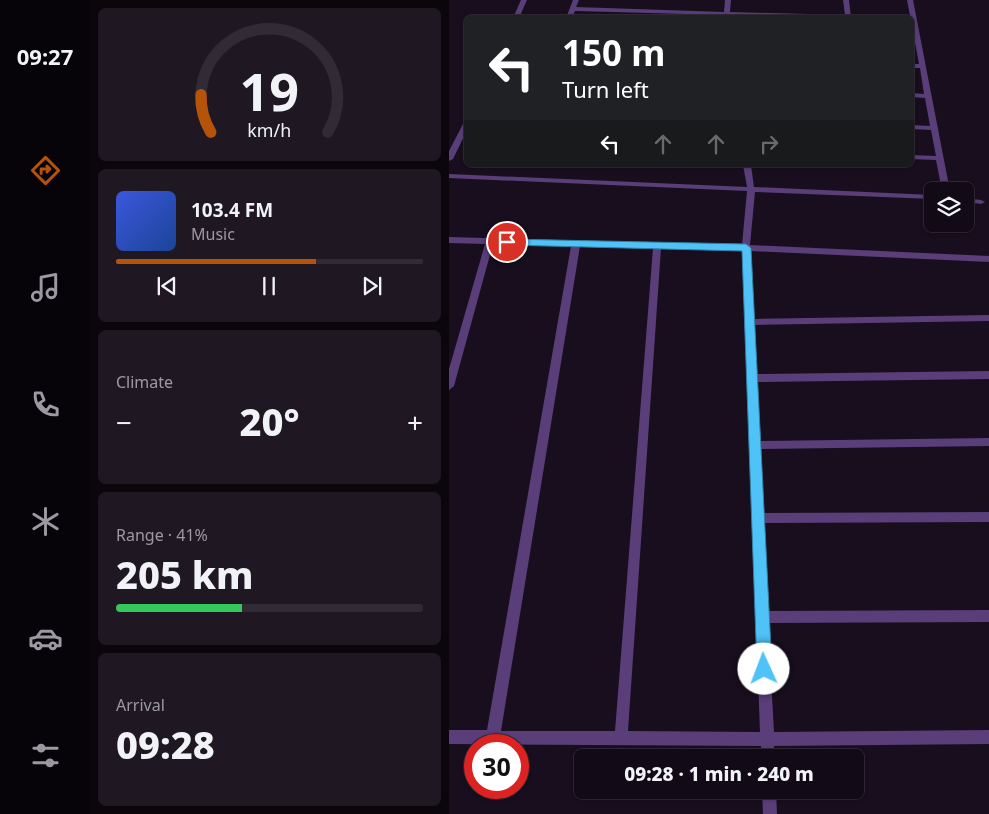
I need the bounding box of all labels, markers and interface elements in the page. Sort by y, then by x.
text: 150 m [562,29,665,76]
icon: left [479,35,544,100]
text: 09:27 [17,41,73,71]
text: 19 [240,55,299,126]
text: Turn left [562,74,649,104]
text: km/h [248,118,291,142]
icon: left [596,130,624,158]
icon: ahead [649,130,677,158]
icon: ahead [702,130,730,158]
icon: right [755,130,783,158]
icon: directions [28,153,63,188]
map controls [924,182,974,232]
button: layers [924,182,974,232]
text: 103.4 FM [191,197,273,223]
pin [486,221,528,263]
text: Music [191,223,235,245]
icon: arrive [493,228,521,256]
icon: music [28,270,63,305]
icon: previous [153,272,181,300]
icon: pause [255,272,283,300]
icon: next [358,272,386,300]
text: Climate [116,371,173,393]
icon: phone [28,387,63,422]
text: 20° [239,395,300,447]
text: − [116,403,132,441]
text: + [407,403,423,441]
icon: climate [28,504,63,539]
text: Range · 41% [116,524,208,546]
text: 205 km [116,548,254,600]
icon: car [28,621,63,656]
position arrow [737,642,789,694]
text: Arrival [116,694,165,716]
text: 09:28 [116,718,215,770]
speed limit sign: 30 [464,734,529,799]
icon: filters [28,738,63,773]
text: 09:28 · 1 min · 240 m [624,761,814,787]

